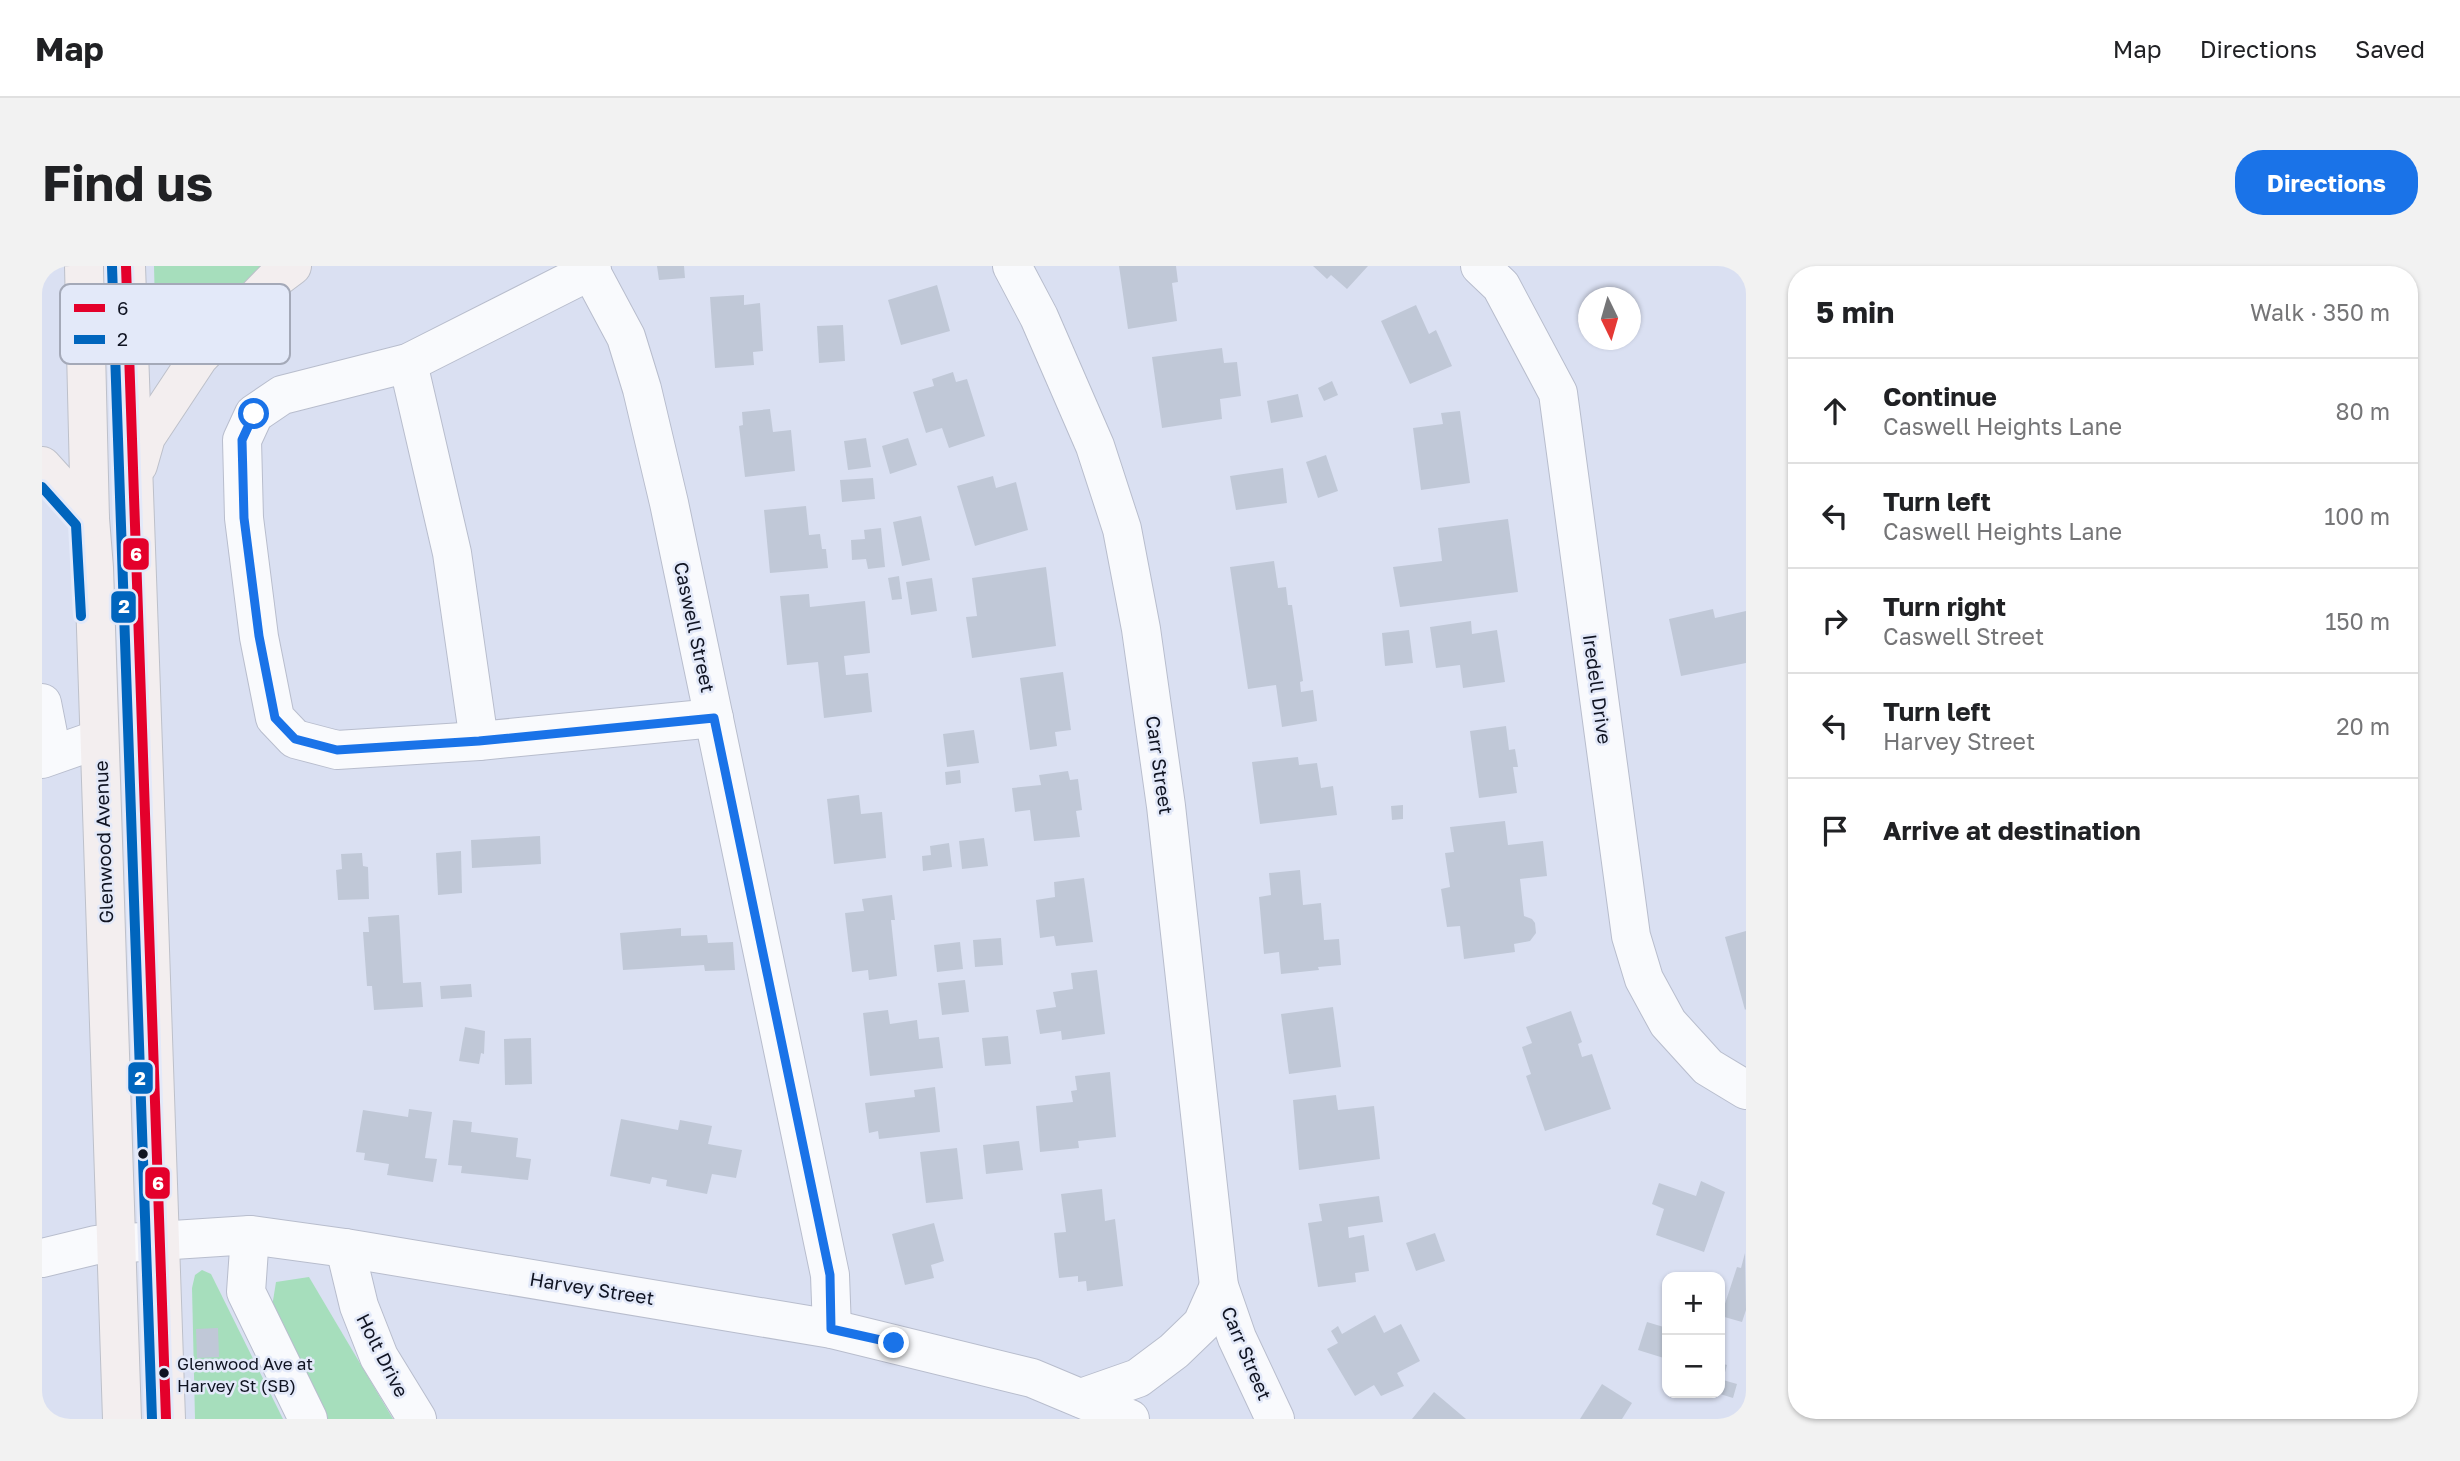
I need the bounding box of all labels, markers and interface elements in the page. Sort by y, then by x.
text: Map [35,29,104,68]
text: Map [2113,34,2162,63]
text: Directions [2200,34,2317,63]
text: Saved [2355,34,2425,63]
button: Directions [2235,150,2418,215]
text: Find us [42,153,213,212]
legend [60,284,290,364]
north arrow [1578,287,1641,350]
text: 5 min [1816,294,1894,330]
text: 6 [117,296,129,319]
text: Walk · 350 m [2250,298,2390,326]
text: 2 [117,327,128,350]
text: Continue [1883,381,1997,412]
icon: ahead [1816,392,1854,430]
text: 80 m [2336,397,2390,425]
route start [238,398,269,429]
text: Caswell Heights Lane [1883,412,2122,440]
text: Turn left [1883,486,1991,517]
icon: left [1816,497,1854,535]
text: 100 m [2324,502,2390,530]
text: Caswell Heights Lane [1883,517,2122,545]
line badge: 6 [122,537,150,571]
text: 6 [130,542,142,565]
street label: Caswell Street [670,560,720,694]
line badge: 2 [110,590,137,624]
text: Turn right [1883,591,2006,622]
text: 2 [118,594,130,617]
icon: right [1816,602,1854,640]
text: 150 m [2325,607,2390,635]
text: Caswell Street [1883,622,2044,650]
street label: Iredell Drive [1579,632,1617,746]
text: Turn left [1883,696,1991,727]
icon: left [1816,707,1854,745]
text: 20 m [2336,712,2390,740]
street label: Carr Street [1142,714,1178,816]
text: Harvey Street [1883,727,2035,755]
street label: Glenwood Avenue [89,760,117,924]
icon: arrive [1816,812,1854,850]
text: Arrive at destination [1883,815,2141,846]
line badge: 2 [127,1061,154,1095]
text: 2 [134,1066,146,1089]
unlabelled marker [136,1147,150,1161]
line badge: 6 [144,1166,171,1200]
text: 6 [152,1171,164,1194]
street label: Harvey Street [528,1267,656,1309]
map controls [1662,1272,1725,1398]
button: + [1662,1272,1725,1335]
street label: Carr Street [1217,1303,1277,1403]
street label: Holt Drive [352,1309,414,1401]
route end [878,1327,909,1358]
button: − [1662,1335,1725,1398]
place label: Glenwood Ave at Harvey St (SB) [177,1353,313,1396]
marker: Glenwood Ave at Harvey St (SB) [157,1366,171,1380]

